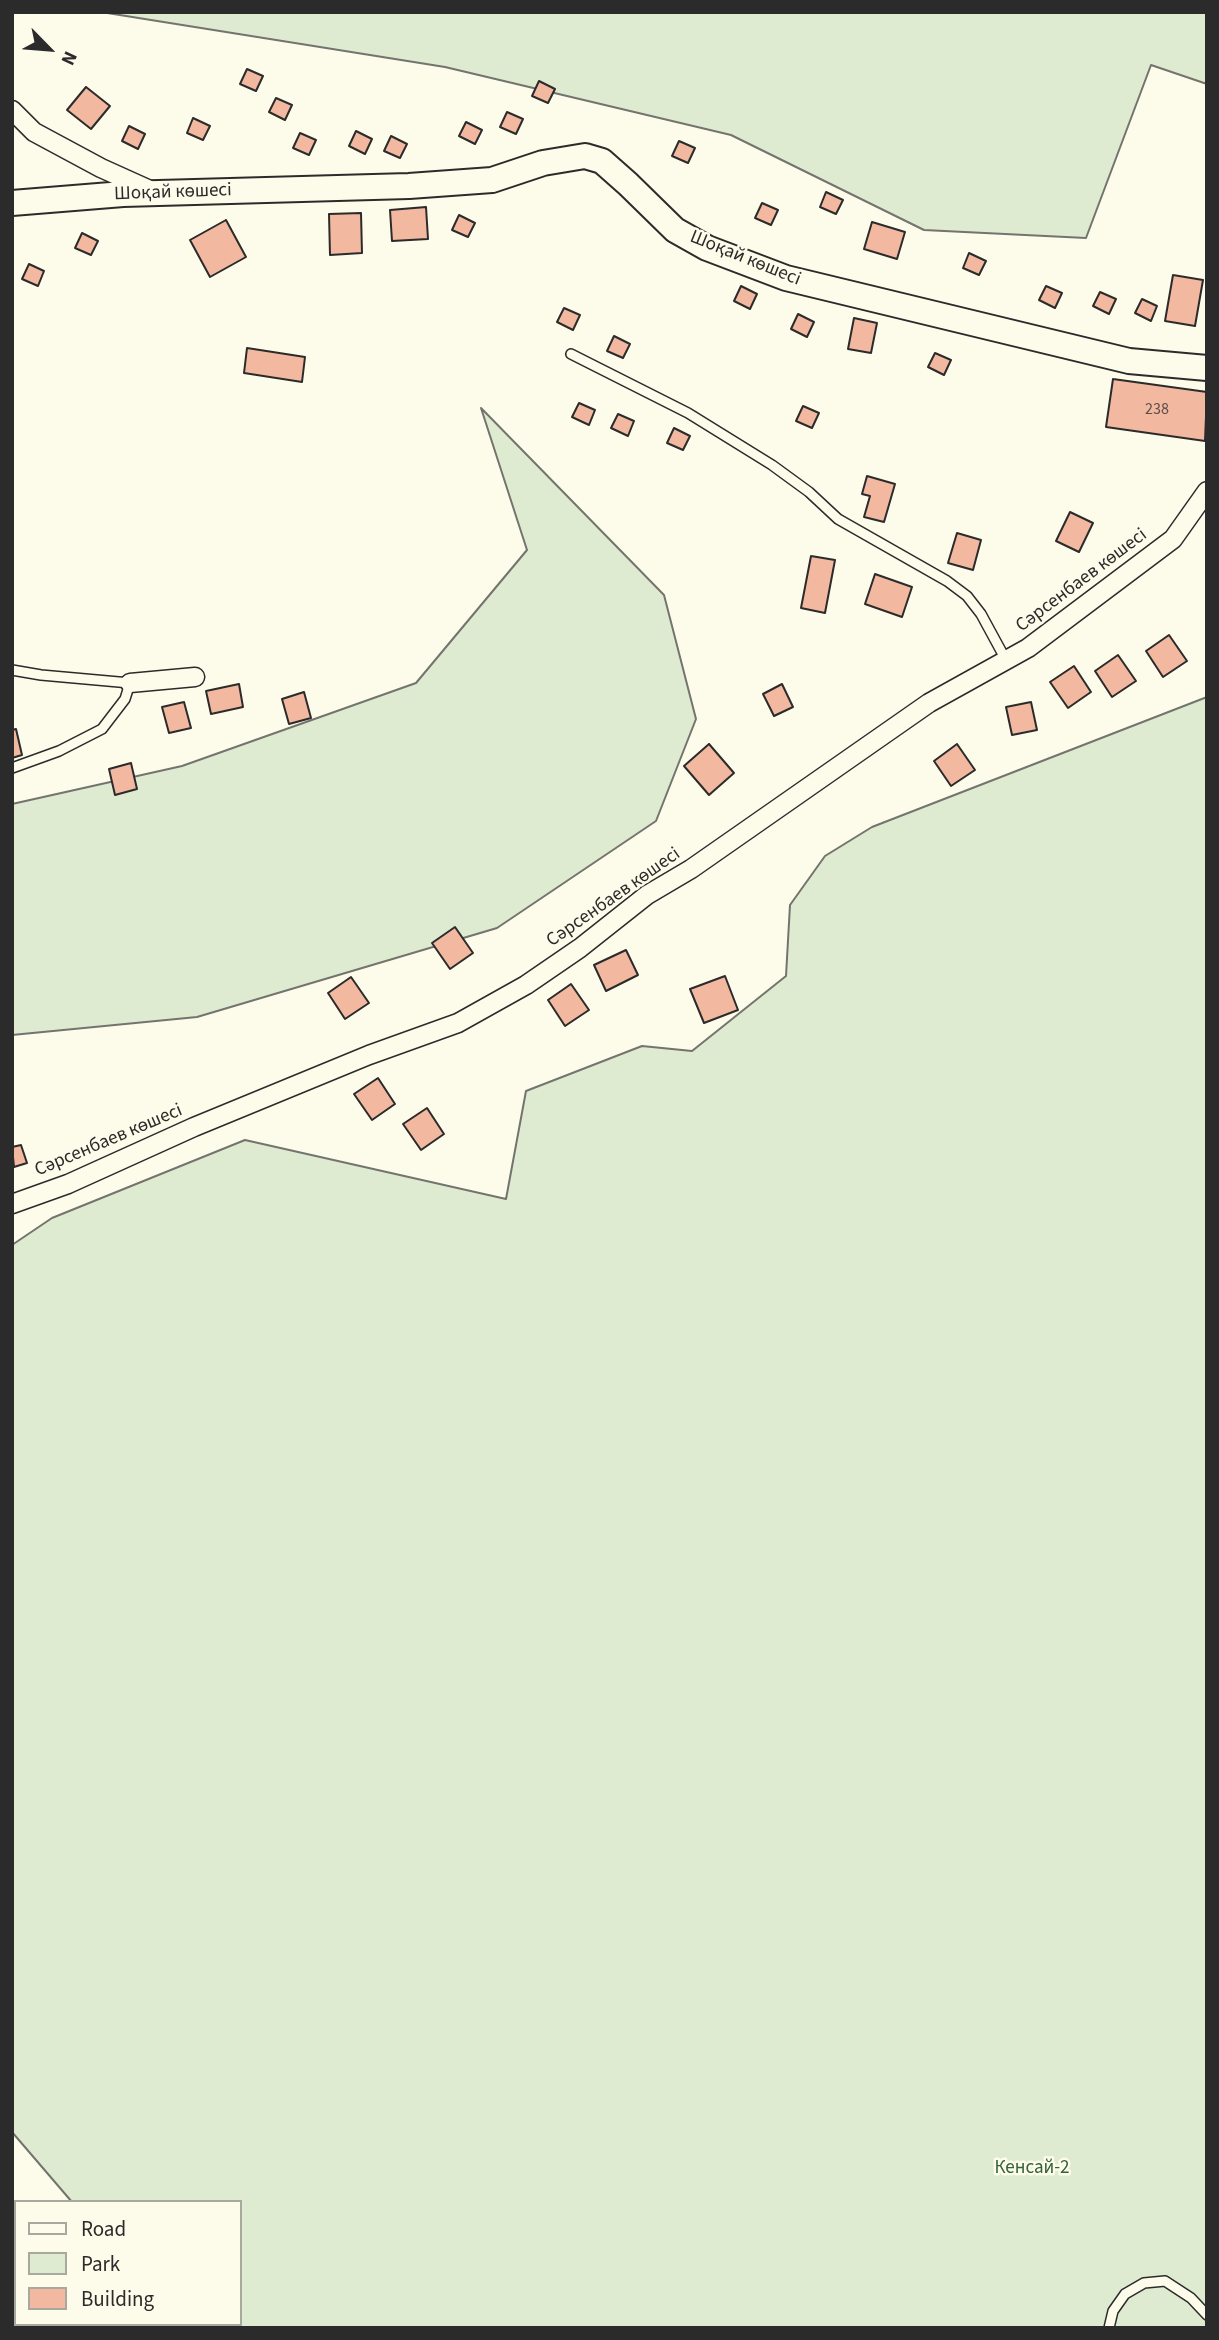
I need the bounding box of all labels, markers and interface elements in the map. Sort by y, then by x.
north arrow [14,14,84,84]
text: N [54,47,83,70]
street label: Шоқай көшесі [114,180,232,206]
street label: Шоқай көшесі [686,226,804,292]
house number: 238 [1145,400,1169,420]
street label: Сәрсенбаев көшесі [1012,524,1152,638]
street label: Сәрсенбаев көшесі [543,843,685,953]
street label: Сәрсенбаев көшесі [32,1100,186,1182]
park label: Кенсай-2 [994,2158,1070,2180]
legend [14,2200,242,2326]
text: Road [81,2214,126,2244]
text: Park [81,2249,120,2279]
text: Building [81,2284,154,2314]

